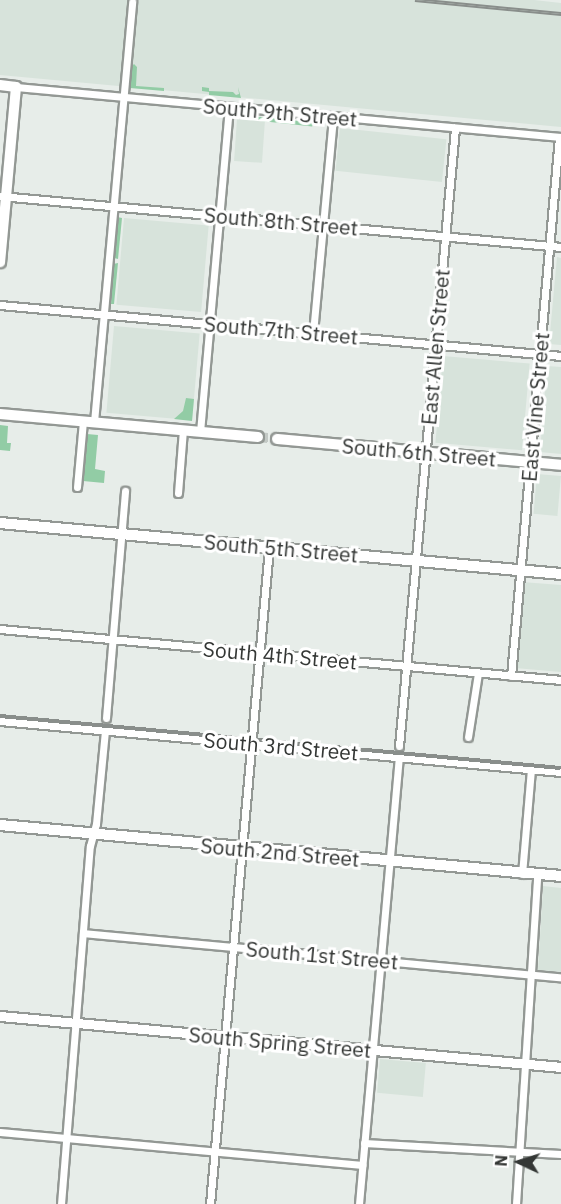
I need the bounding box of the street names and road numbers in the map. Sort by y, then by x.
street label: South 9th Street [202,93,358,131]
street label: South 8th Street [203,202,359,240]
street label: East Allen Street [416,268,454,426]
street label: South 7th Street [203,311,359,349]
street label: East Vine Street [516,331,554,483]
street label: South 6th Street [341,433,497,471]
street label: South 5th Street [203,529,359,567]
street label: South 4th Street [202,636,358,674]
street label: South 3rd Street [203,727,359,765]
street label: South 2nd Street [199,833,361,871]
street label: South 1st Street [245,936,399,974]
street label: South Spring Street [188,1021,372,1063]

